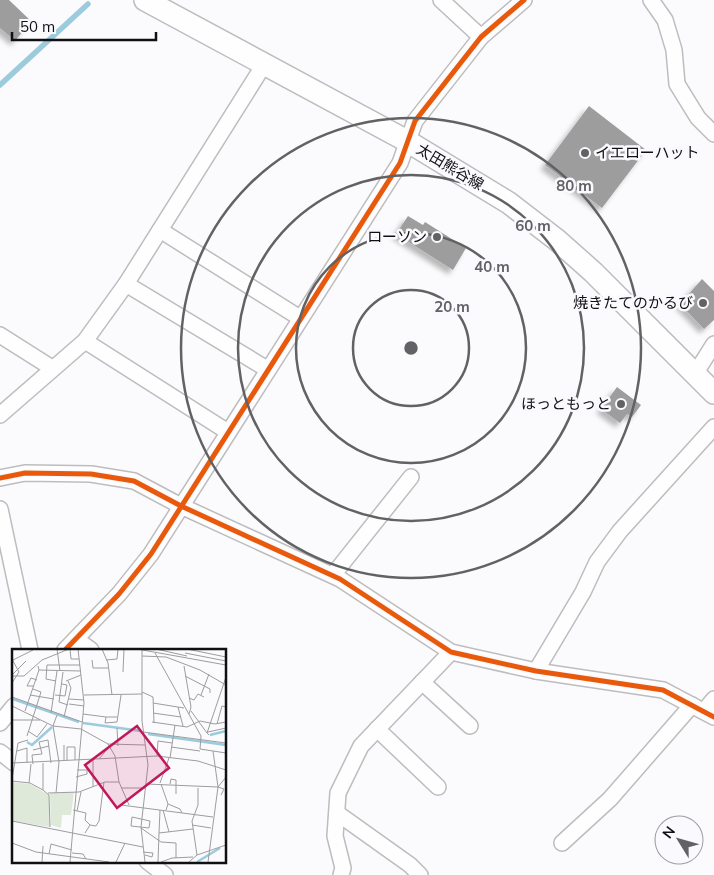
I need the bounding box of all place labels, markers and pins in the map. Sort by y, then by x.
place label: イエローハット [595,143,700,162]
marker: イエローハット [579,147,591,159]
place label: ローソン [367,227,427,246]
marker: ローソン [431,231,443,243]
place label: 焼きたてのかるび [573,293,693,312]
marker: 焼きたてのかるび [697,297,709,309]
centre of rings [402,339,420,357]
place label: ほっともっと [521,394,611,413]
marker: ほっともっと [615,398,627,410]

